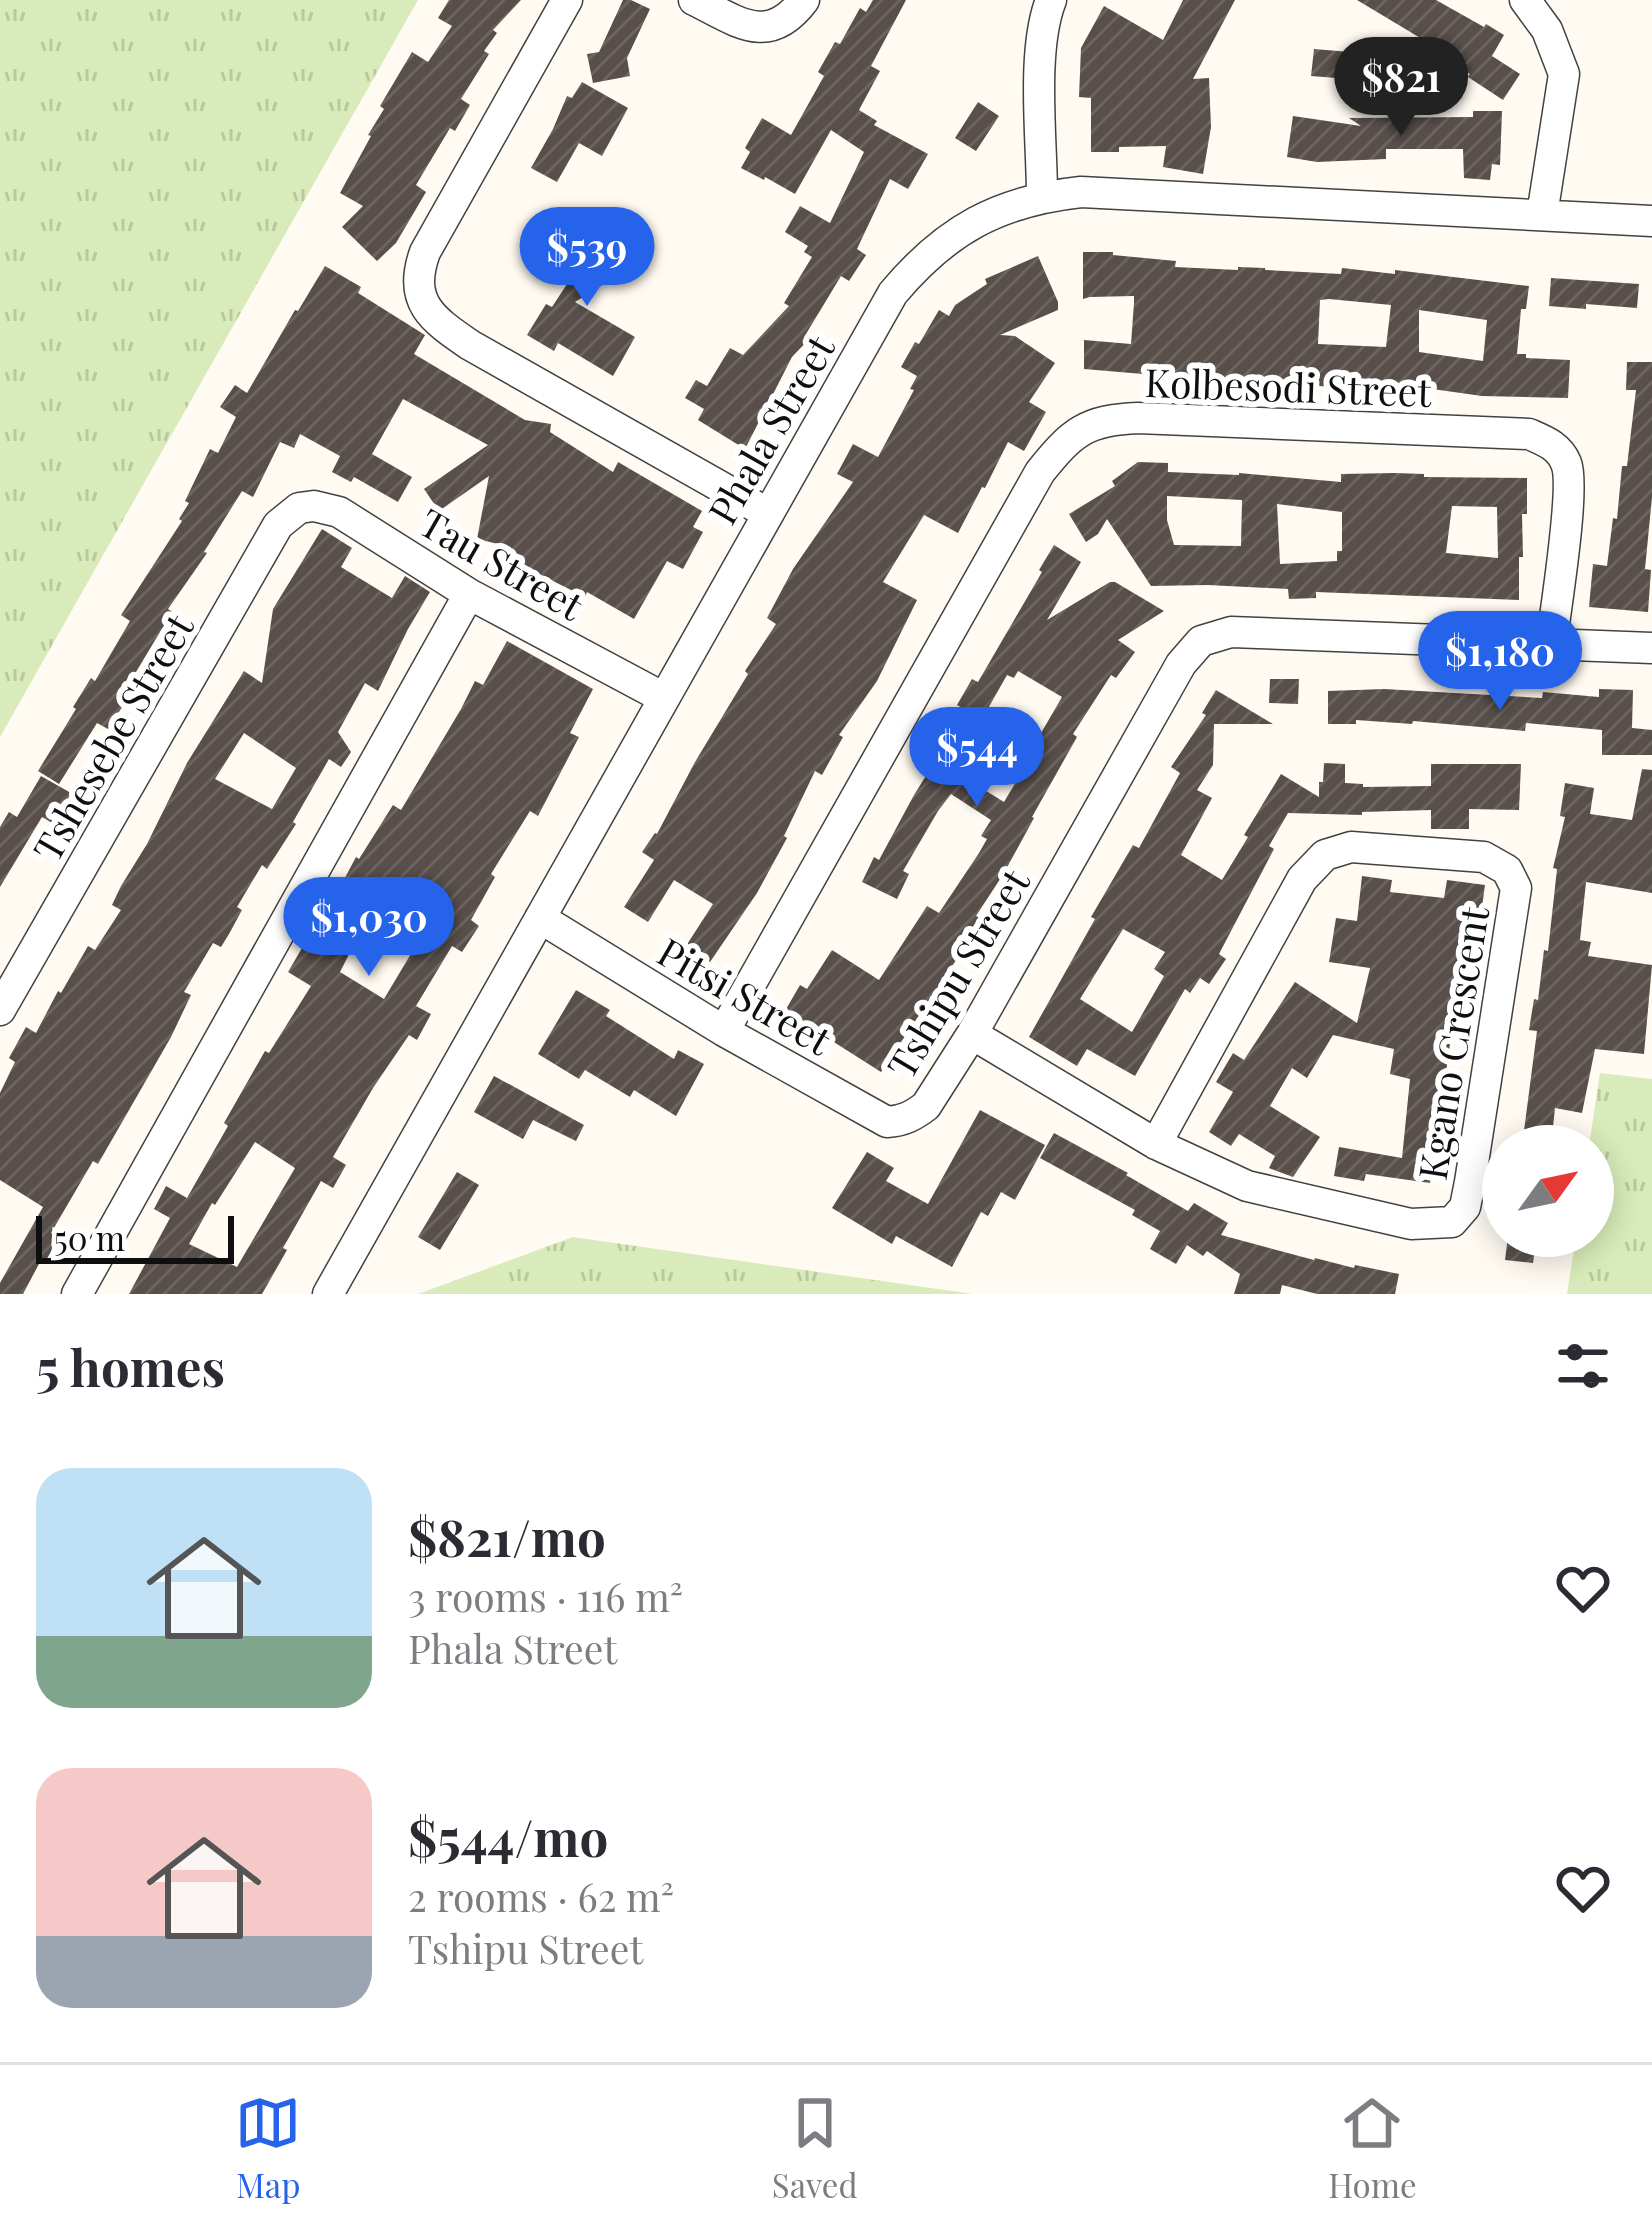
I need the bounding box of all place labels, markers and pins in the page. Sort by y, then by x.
pin: $821 [1330,37,1472,139]
pin: $539 [516,207,658,309]
pin: $1,180 [1402,611,1598,713]
pin: $544 [906,707,1048,809]
pin: $1,030 [271,877,467,979]

